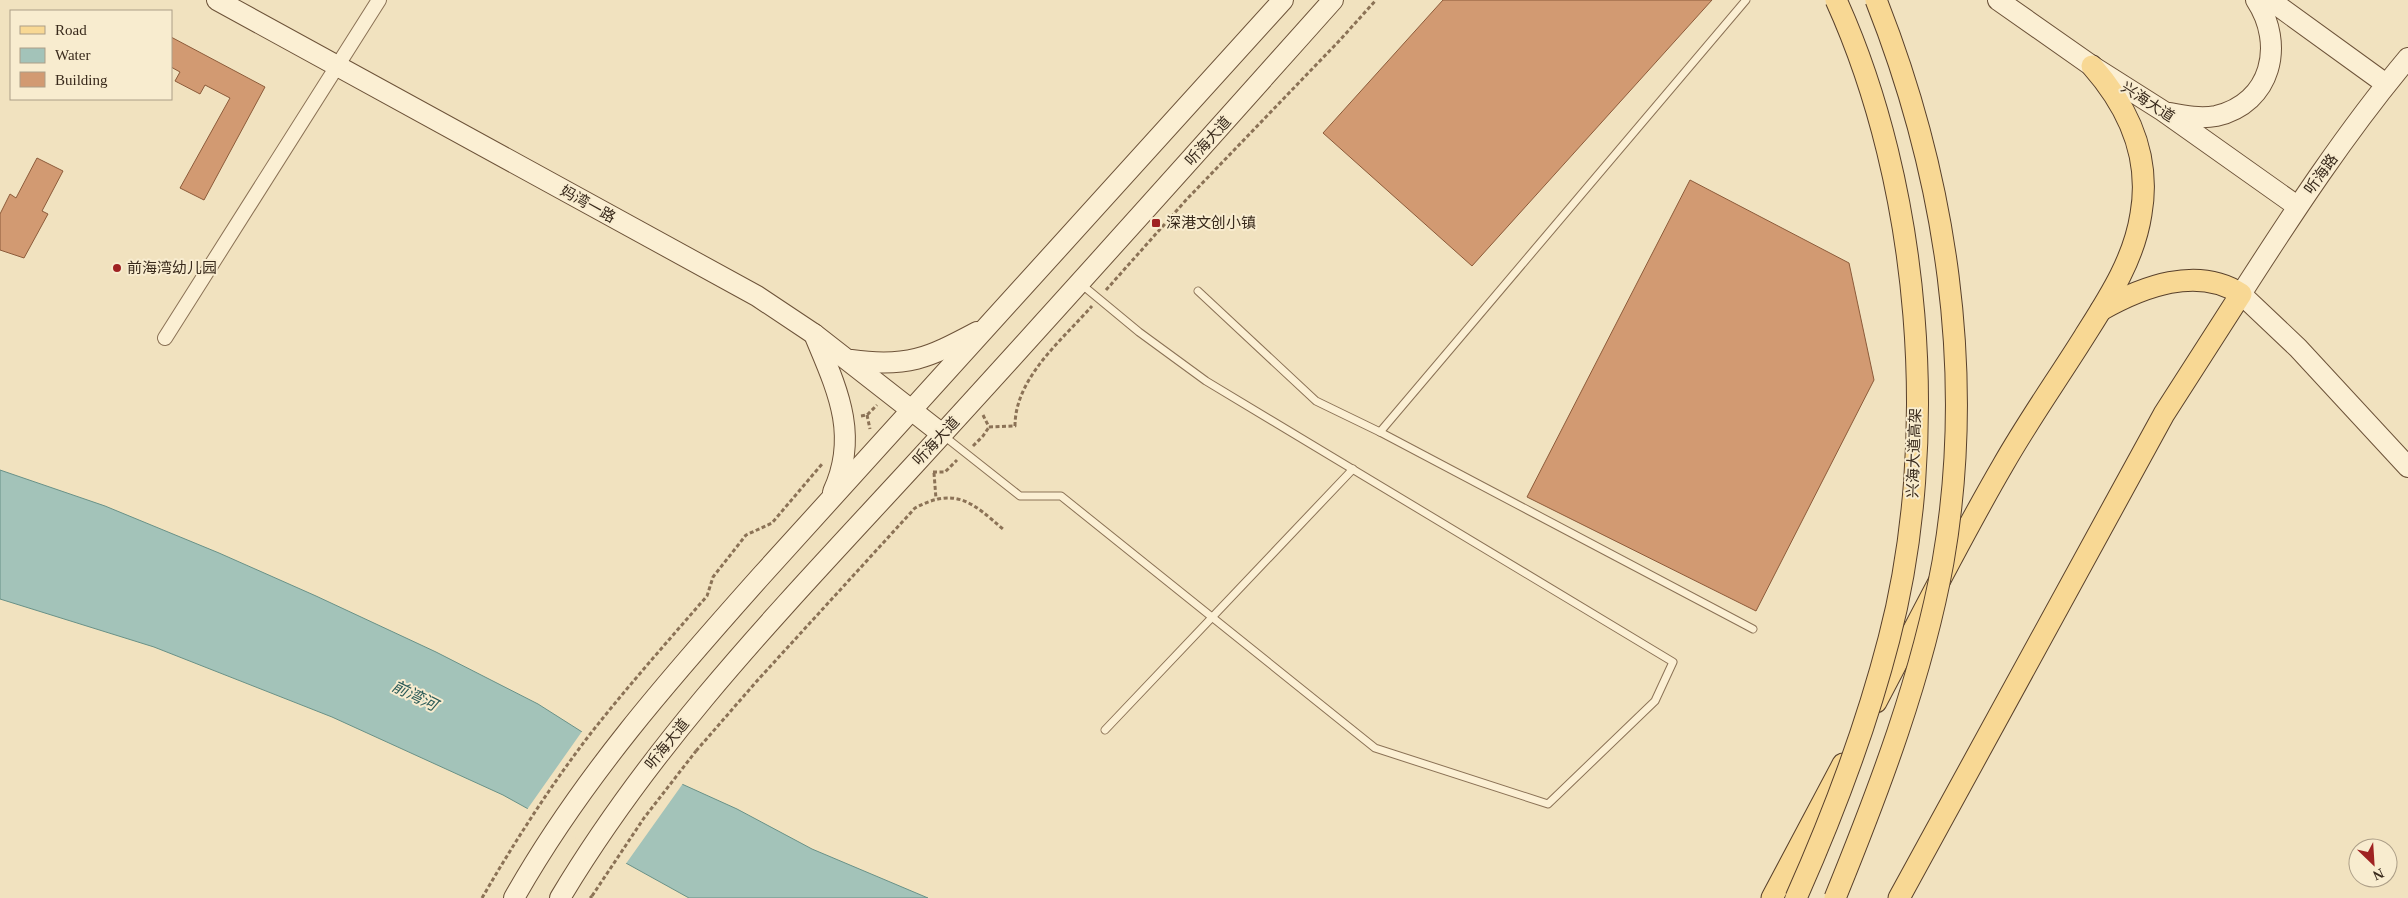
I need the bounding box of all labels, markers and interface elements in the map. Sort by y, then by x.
legend [10,10,172,100]
text: Road [55,22,87,38]
text: Water [55,47,90,63]
text: Building [55,72,108,88]
street label: 兴海大道 [2118,79,2178,125]
street label: 听海大道 [1182,113,1234,169]
street label: 听海路 [2301,151,2341,197]
street label: 妈湾一路 [558,182,619,226]
place label: 深港文创小镇 [1166,214,1256,231]
marker: 深港文创小镇 [1150,217,1162,229]
place label: 前海湾幼儿园 [127,260,217,276]
marker: 前海湾幼儿园 [111,262,123,274]
street label: 兴海大道高架 [1904,408,1924,498]
street label: 听海大道 [910,414,962,468]
water label: 前湾河 [389,677,443,715]
street label: 听海大道 [642,716,692,772]
north arrow [2348,838,2398,888]
text: N [2371,865,2386,883]

